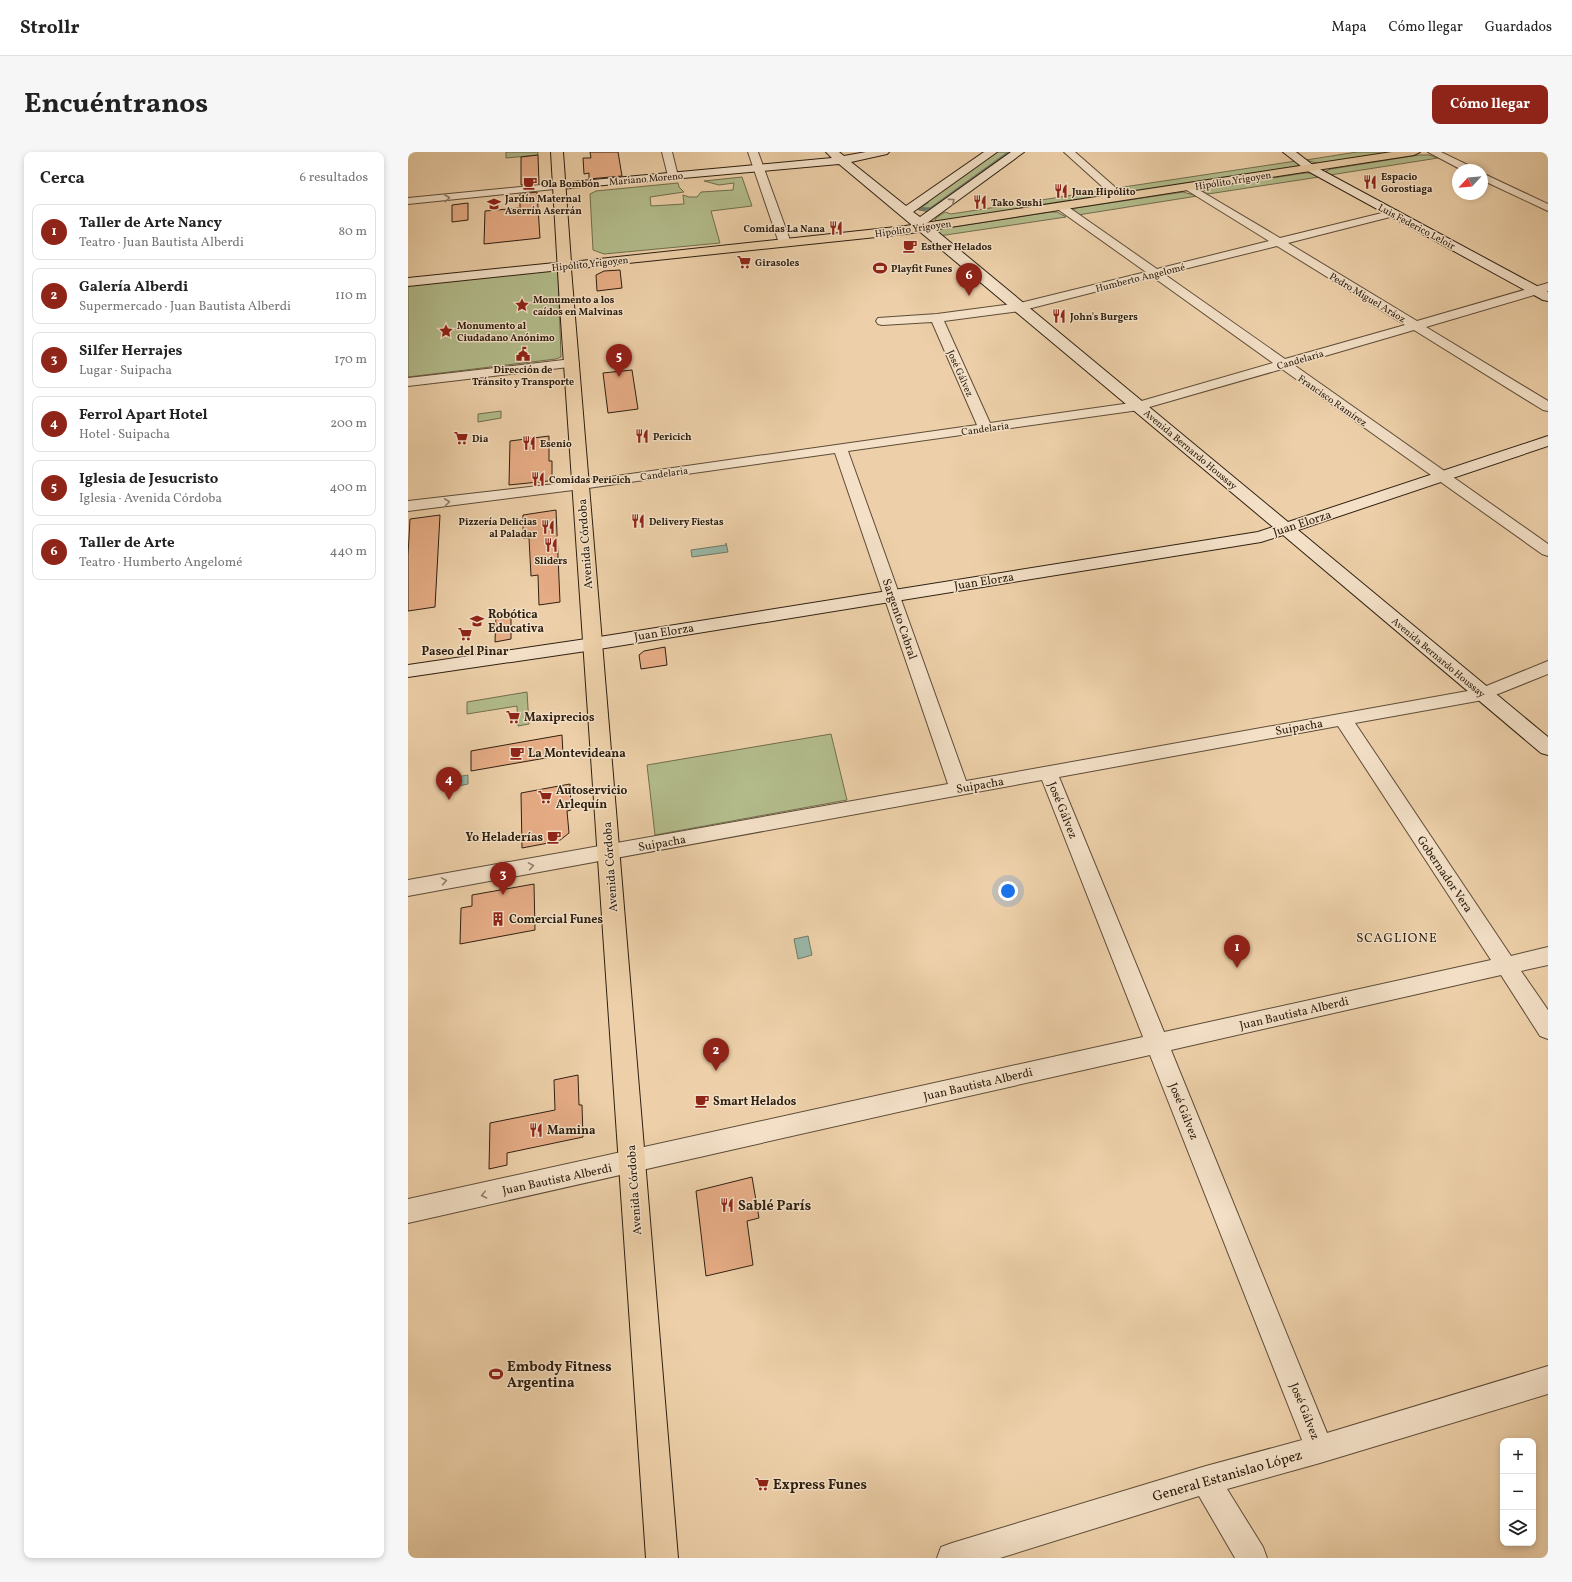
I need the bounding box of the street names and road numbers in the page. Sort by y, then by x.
street label: Hipólito Yrigoyen [1194,168,1272,194]
street label: Mariano Moreno [608,169,684,189]
street label: Luis Federico Leloir [1375,201,1458,253]
street label: Hipólito Yrigoyen [874,217,952,241]
street label: Hipólito Yrigoyen [551,253,629,275]
street label: Humberto Angelomé [1094,260,1187,296]
street label: Pedro Miguel Aráoz [1327,269,1408,326]
street label: Candelaria [1275,347,1325,373]
street label: José Gálvez [944,348,977,399]
street label: Francisco Ramírez [1295,372,1370,430]
street label: Avenida Bernardo Houssay [1141,406,1241,494]
street label: Candelaria [960,419,1010,439]
street label: Candelaria [639,464,689,484]
street label: Avenida Córdoba [575,498,597,590]
street label: Juan Elorza [1271,507,1334,541]
street label: Juan Elorza [953,569,1015,595]
street label: Sargento Cabral [878,577,920,662]
street label: Avenida Bernardo Houssay [1389,614,1489,702]
street label: Juan Elorza [633,620,695,646]
street label: Suipacha [1274,716,1324,740]
street label: Suipacha [955,774,1005,798]
street label: José Gálvez [1043,780,1081,841]
street label: Avenida Córdoba [600,821,622,913]
street label: Suipacha [637,832,687,856]
street label: Gobernador Vera [1413,833,1476,916]
street label: Juan Bautista Alberdi [1238,994,1351,1034]
street label: Juan Bautista Alberdi [922,1065,1035,1105]
street label: José Gálvez [1164,1081,1202,1142]
street label: Avenida Córdoba [624,1144,646,1236]
street label: Juan Bautista Alberdi [501,1160,614,1199]
street label: José Gálvez [1285,1381,1323,1442]
street label: General Estanislao López [1150,1446,1304,1507]

